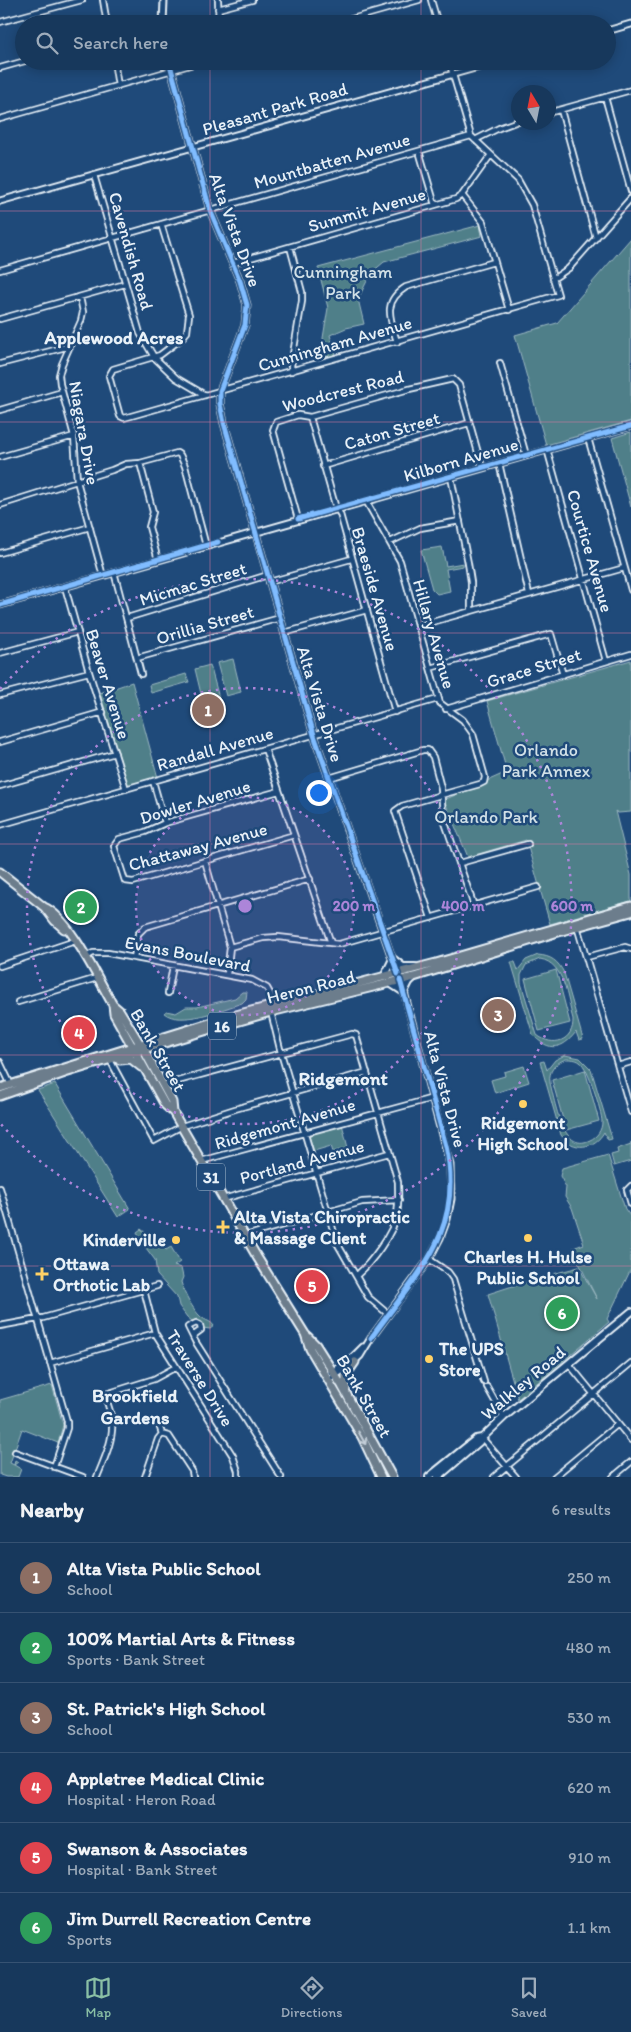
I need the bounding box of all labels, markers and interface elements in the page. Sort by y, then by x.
search box [15,15,616,70]
icon: search [33,29,61,57]
text: Search here [73,31,168,54]
street label: Pleasant Park Road [200,78,350,140]
north arrow [511,85,556,130]
street label: Mountbatten Avenue [251,128,413,194]
street label: Alta Vista Drive [204,170,266,290]
street label: Summit Avenue [306,183,428,237]
street label: Cavendish Road [104,190,158,313]
park label: Cunningham Park [294,261,392,304]
street label: Cunningham Avenue [255,311,415,377]
district label: Applewood Acres [44,326,184,349]
street label: Woodcrest Road [280,365,406,417]
street label: Niagara Drive [64,379,104,487]
street label: Caton Street [342,407,443,455]
street label: Kilborn Avenue [401,433,521,487]
street label: Courtice Avenue [562,487,618,615]
street label: Braeside Avenue [347,524,403,654]
street label: Micmac Street [137,557,249,611]
street label: Hillary Avenue [408,577,460,691]
street label: Orillia Street [154,601,257,649]
street label: Beaver Avenue [81,626,135,742]
street label: Alta Vista Drive [292,643,348,765]
street label: Grace Street [484,643,584,693]
pin: 1 [192,691,224,729]
street label: Randall Avenue [154,722,276,776]
park label: Orlando Park Annex [502,739,591,782]
street label: Dowler Avenue [137,775,253,829]
your location [306,780,332,806]
park label: Orlando Park [434,806,539,828]
street label: Chattaway Avenue [126,818,270,876]
pin: 2 [65,888,97,926]
centre of rings [236,897,254,915]
text: 200 m [333,897,376,915]
text: 400 m [441,897,485,915]
text: 600 m [551,897,594,915]
street label: Evans Boulevard [123,931,253,977]
street label: Heron Road [264,965,358,1009]
pin: 3 [482,996,514,1034]
street label: Bank Street [125,1005,191,1096]
road number: 16 [208,1012,236,1040]
pin: 4 [63,1014,95,1052]
street label: Alta Vista Drive [419,1028,471,1150]
district label: Ridgemont [299,1067,388,1090]
street label: Ridgemont Avenue [212,1093,358,1155]
marker: Ridgemont High School [517,1098,529,1110]
place label: Ridgemont High School [477,1112,570,1155]
street label: Portland Avenue [237,1135,367,1189]
road number: 31 [197,1164,225,1190]
place label: Alta Vista Chiropractic & Massage Client [233,1206,410,1249]
marker: Alta Vista Chiropractic & Massage Client [216,1220,230,1234]
place label: Kinderville [83,1229,166,1251]
marker: Charles H. Hulse Public School [522,1232,534,1244]
marker: Kinderville [170,1234,182,1246]
place label: Charles H. Hulse Public School [464,1246,593,1289]
place label: Ottawa Orthotic Lab [53,1253,150,1296]
marker: Ottawa Orthotic Lab [35,1267,49,1281]
pin: 5 [296,1267,328,1305]
pin: 6 [546,1294,578,1332]
street label: Traverse Drive [161,1325,239,1431]
place label: The UPS Store [438,1338,504,1381]
street label: Walkley Road [476,1341,570,1425]
street label: Bank Street [331,1351,397,1442]
marker: The UPS Store [423,1353,435,1365]
district label: Brookfield Gardens [92,1384,178,1429]
one-way arrow [357,1430,367,1444]
text: Nearby [20,1497,84,1522]
text: 6 results [551,1500,611,1519]
text: Alta Vista Public School [67,1557,261,1580]
text: 1 [32,1568,40,1587]
text: 250 m [567,1568,611,1587]
text: School [67,1580,113,1599]
text: 100% Martial Arts & Fitness [67,1627,295,1650]
text: 2 [32,1638,40,1657]
text: 480 m [566,1638,611,1657]
text: Sports · Bank Street [67,1650,205,1669]
text: St. Patrick's High School [67,1697,265,1720]
text: 3 [32,1708,40,1727]
text: 530 m [567,1708,611,1727]
text: School [67,1720,113,1739]
text: Appletree Medical Clinic [67,1767,264,1790]
text: 4 [31,1778,41,1797]
text: 620 m [567,1778,611,1797]
text: Hospital · Heron Road [67,1790,216,1809]
text: Swanson & Associates [67,1837,248,1860]
text: 5 [32,1848,40,1867]
text: 910 m [568,1848,611,1867]
text: Hospital · Bank Street [67,1860,217,1879]
text: Jim Durrell Recreation Centre [67,1907,311,1930]
text: 6 [32,1918,40,1937]
text: 1.1 km [567,1918,611,1937]
text: Sports [67,1930,112,1949]
tab: Map [84,1974,112,2021]
tab: Directions [281,1974,342,2021]
tab: Saved [511,1974,547,2021]

